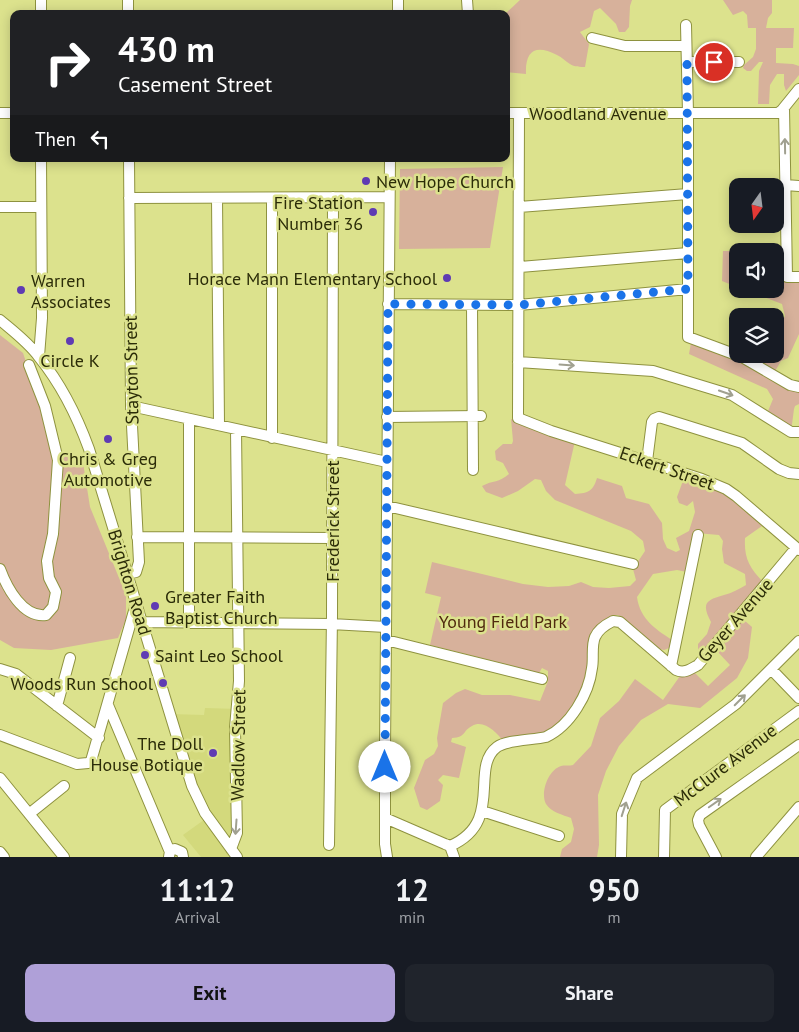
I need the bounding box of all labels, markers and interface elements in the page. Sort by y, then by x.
text: 430 m [118,26,215,72]
icon: right [35,30,100,95]
pin [693,41,735,83]
icon: arrive [700,48,728,76]
text: Casement Street [118,70,272,98]
street label: Woodland Avenue [529,102,667,125]
icon: left [86,125,114,153]
text: Then [35,127,76,151]
one-way arrow [780,139,790,155]
place label: New Hope Church [376,170,514,193]
marker: New Hope Church [360,175,372,187]
north arrow [729,178,784,232]
map controls [729,178,784,363]
place label: Fire Station Number 36 [274,191,363,235]
marker: Fire Station Number 36 [367,206,379,218]
button: sound [729,243,784,298]
place label: Horace Mann Elementary School [187,267,438,290]
place label: Warren Associates [31,269,111,313]
marker: Horace Mann Elementary School [441,272,453,284]
marker: Warren Associates [15,284,27,296]
button: layers [729,308,784,363]
street label: Stayton Street [119,315,143,425]
marker: Circle K [64,335,76,347]
place label: Circle K [40,349,100,372]
one-way arrow [559,360,575,370]
one-way arrow [717,389,733,399]
marker: Chris & Greg Automotive [102,433,114,445]
street label: Eckert Street [617,441,717,495]
place label: Chris & Greg Automotive [59,447,157,491]
street label: Frederick Street [321,460,344,582]
street label: Brighton Road [103,526,157,638]
street label: Geyer Avenue [692,573,778,667]
place label: Greater Faith Baptist Church [165,585,278,629]
marker: Greater Faith Baptist Church [149,600,161,612]
park label: Young Field Park [439,610,568,633]
place label: Saint Leo School [155,644,284,667]
marker: Saint Leo School [139,649,151,661]
place label: Woods Run School [11,672,154,695]
marker: Woods Run School [157,677,169,689]
street label: Wadlow Street [226,689,250,801]
one-way arrow [733,694,746,706]
street label: McClure Avenue [669,719,781,811]
place label: The Doll House Botique [90,732,204,776]
position arrow [358,740,410,792]
marker: The Doll House Botique [207,747,219,759]
one-way arrow [708,798,722,808]
one-way arrow [620,801,630,817]
one-way arrow [232,819,241,835]
text: 11:12 [159,870,236,909]
text: 12 [395,870,429,909]
text: 950 [589,870,640,909]
text: Arrival [175,907,220,927]
text: min [399,907,425,927]
text: m [608,907,621,927]
button: Exit [25,964,395,1022]
button: Share [405,964,774,1022]

